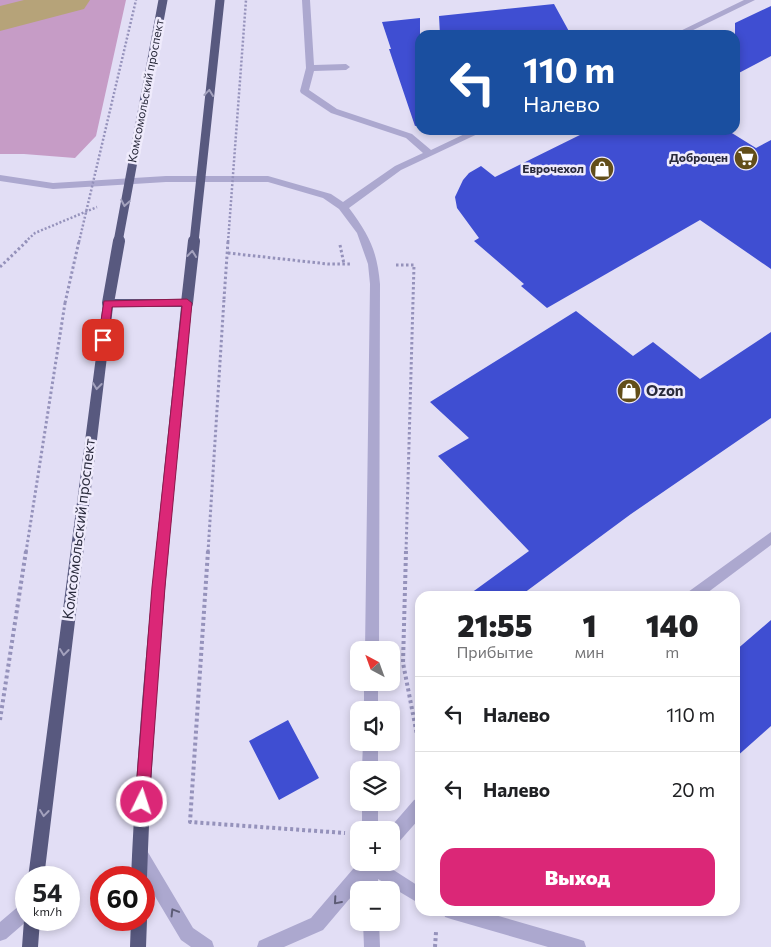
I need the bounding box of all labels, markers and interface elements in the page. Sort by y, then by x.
street label: Комсомольский проспект [124,18,166,164]
text: 110 m [523,47,615,90]
icon: left [440,50,505,115]
one-way arrow [203,88,214,96]
text: Налево [523,90,600,117]
supermarket icon: Доброцен [733,145,759,171]
place label: Доброцен [669,150,728,164]
shop icon: Еврочехол [589,156,615,182]
place label: Еврочехол [522,161,584,175]
one-way arrow [120,198,130,207]
one-way arrow [186,250,197,258]
pin [82,319,124,361]
icon: arrive [89,326,117,354]
shop icon: Ozon [616,378,642,404]
place label: Ozon [646,381,684,399]
one-way arrow [92,382,103,390]
street label: Комсомольский проспект [58,437,98,620]
text: 21:55 [457,606,532,643]
text: 1 [583,606,597,643]
text: 140 [646,606,699,643]
north arrow [350,641,400,691]
map controls [350,641,400,931]
text: Прибытие [456,642,533,661]
text: мин [575,642,604,661]
text: m [665,642,679,661]
one-way arrow [59,648,70,656]
icon: left [440,700,468,728]
button: sound [350,701,400,751]
text: Налево [483,703,550,726]
text: 110 m [666,703,715,726]
button: layers [350,761,400,811]
position arrow [115,775,167,827]
icon: left [440,775,468,803]
text: Налево [483,778,550,801]
text: 20 m [672,778,715,801]
one-way arrow [39,809,50,817]
button: + [350,821,400,871]
button: Выход [440,848,715,906]
speed limit sign: 60 [90,866,155,931]
text: 54 [33,877,62,907]
button: − [350,881,400,931]
one-way arrow [334,895,343,904]
text: km/h [33,904,62,918]
one-way arrow [171,908,180,917]

